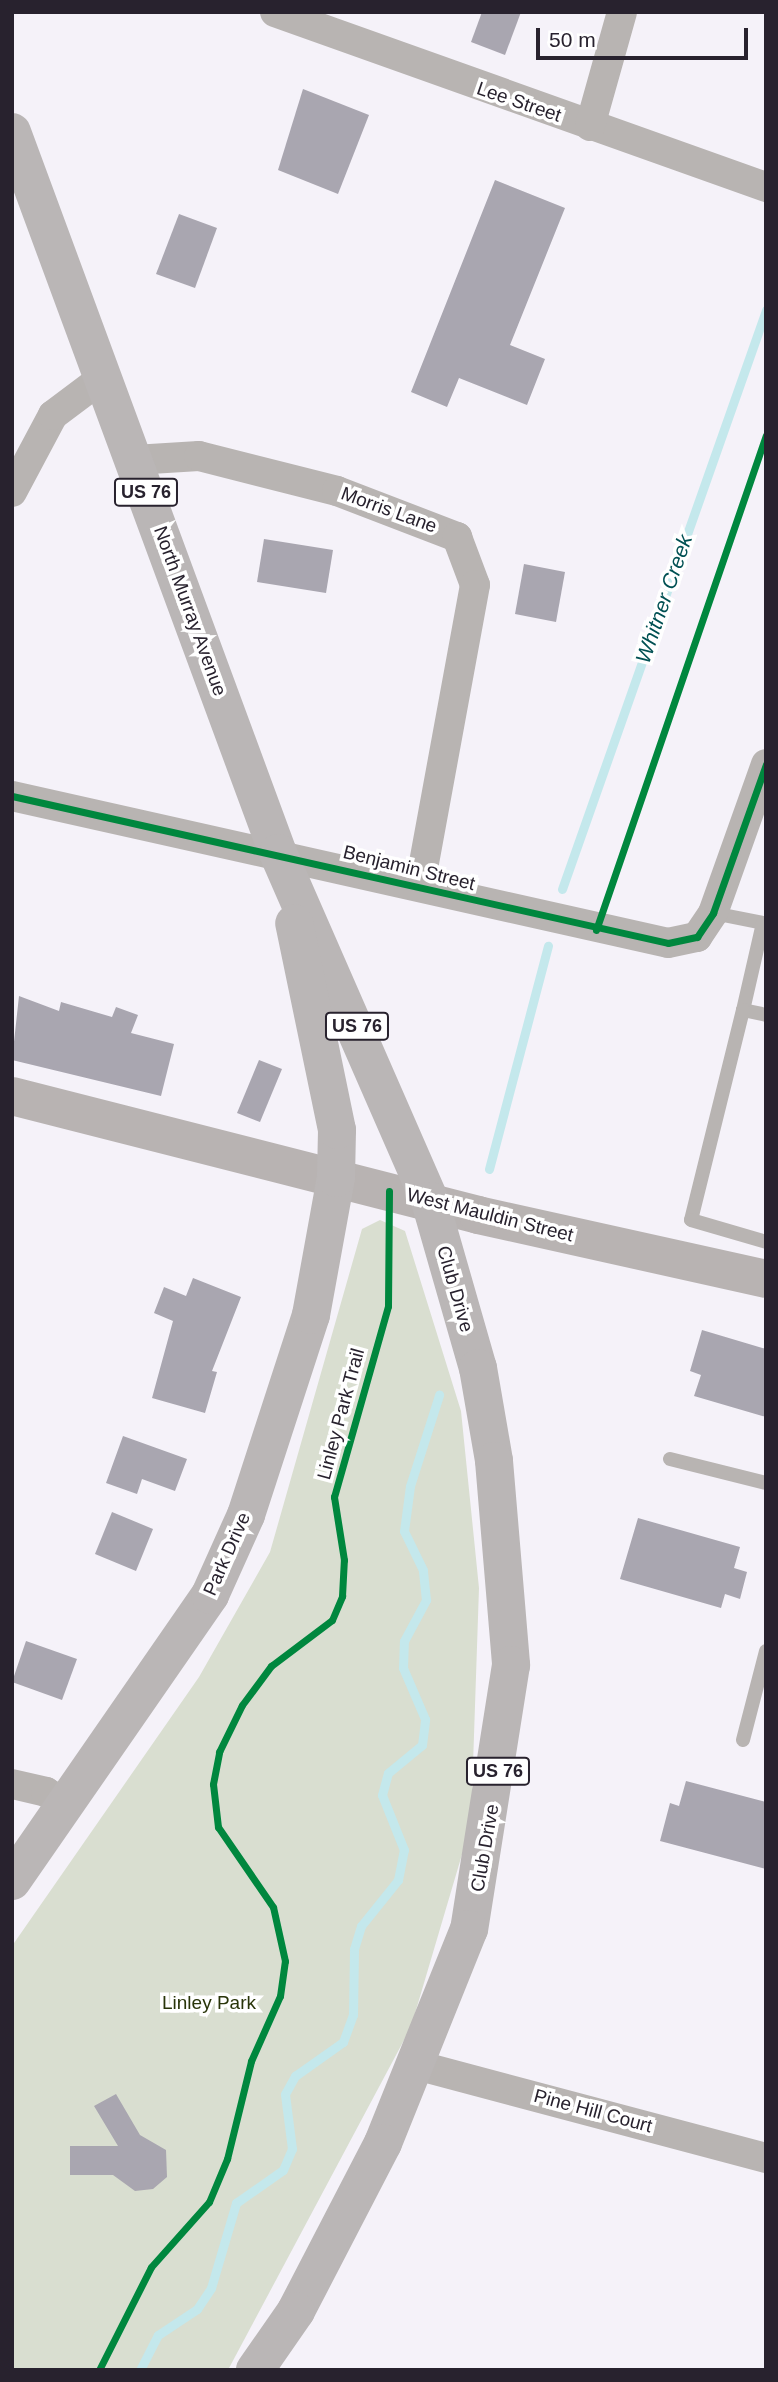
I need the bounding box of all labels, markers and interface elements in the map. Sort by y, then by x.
scale bar [540,14,752,58]
text: 50 m [549,28,596,51]
street label: Lee Street [474,77,564,127]
road number: US 76 [113,478,179,506]
street label: Morris Lane [338,482,440,538]
street label: North Murray Avenue [148,522,232,700]
water label: Whitner Creek [630,531,698,667]
street label: Benjamin Street [341,841,477,895]
road number: US 76 [324,1012,390,1041]
street label: West Mauldin Street [404,1183,576,1247]
street label: Club Drive [432,1243,478,1335]
street label: Linley Park Trail [312,1346,370,1482]
street label: Park Drive [199,1509,255,1599]
road number: US 76 [465,1756,531,1786]
street label: Club Drive [466,1802,504,1894]
park label: Linley Park [162,1992,256,2014]
street label: Pine Hill Court [531,2084,655,2138]

